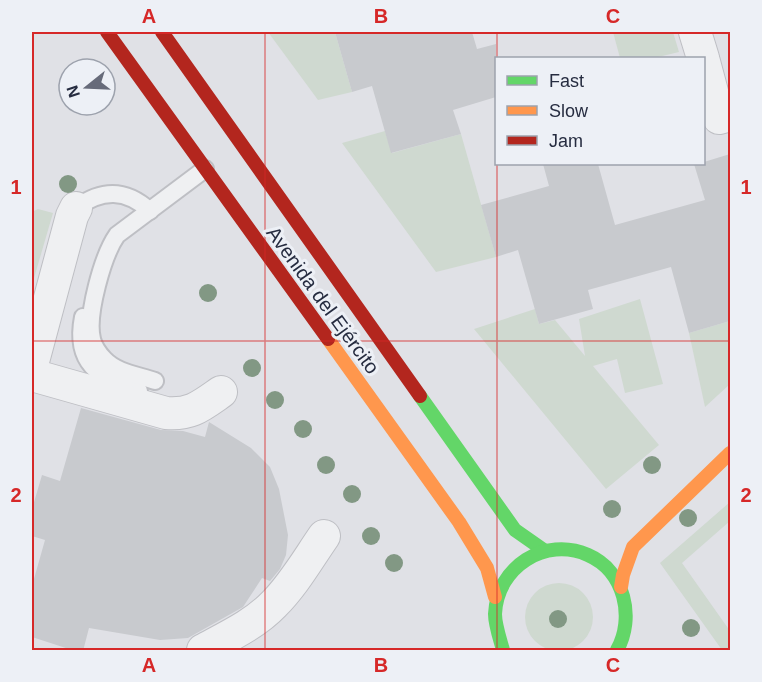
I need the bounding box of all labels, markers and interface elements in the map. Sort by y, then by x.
text: A [142,5,156,27]
text: B [374,5,388,27]
text: C [606,5,620,27]
north arrow [57,57,117,117]
legend [495,57,705,165]
text: Fast [549,71,584,91]
text: N [63,83,83,100]
text: Slow [549,101,589,121]
text: Jam [549,131,583,151]
text: 1 [10,176,22,198]
text: 1 [740,176,752,198]
street label: Avenida del Ejército [262,222,384,378]
text: 2 [10,484,22,506]
text: 2 [740,484,752,506]
text: A [142,654,156,676]
text: B [374,654,388,676]
text: C [606,654,620,676]

